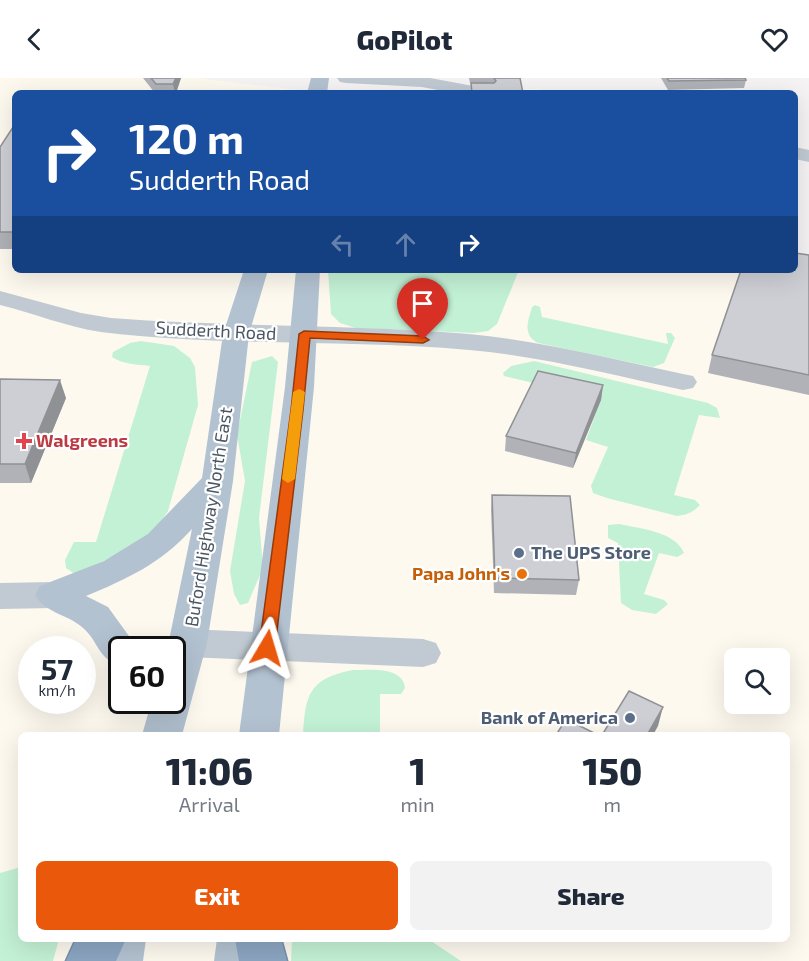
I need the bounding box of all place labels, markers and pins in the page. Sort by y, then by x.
pin [397,278,448,340]
place label: Walgreens [36,429,128,451]
marker: Walgreens [17,434,31,448]
place label: The UPS Store [531,541,651,563]
marker: The UPS Store [512,546,526,560]
place label: Papa John's [412,562,510,584]
marker: Papa John's [515,567,529,581]
place label: Bank of America [481,706,618,728]
marker: Bank of America [623,711,637,725]

